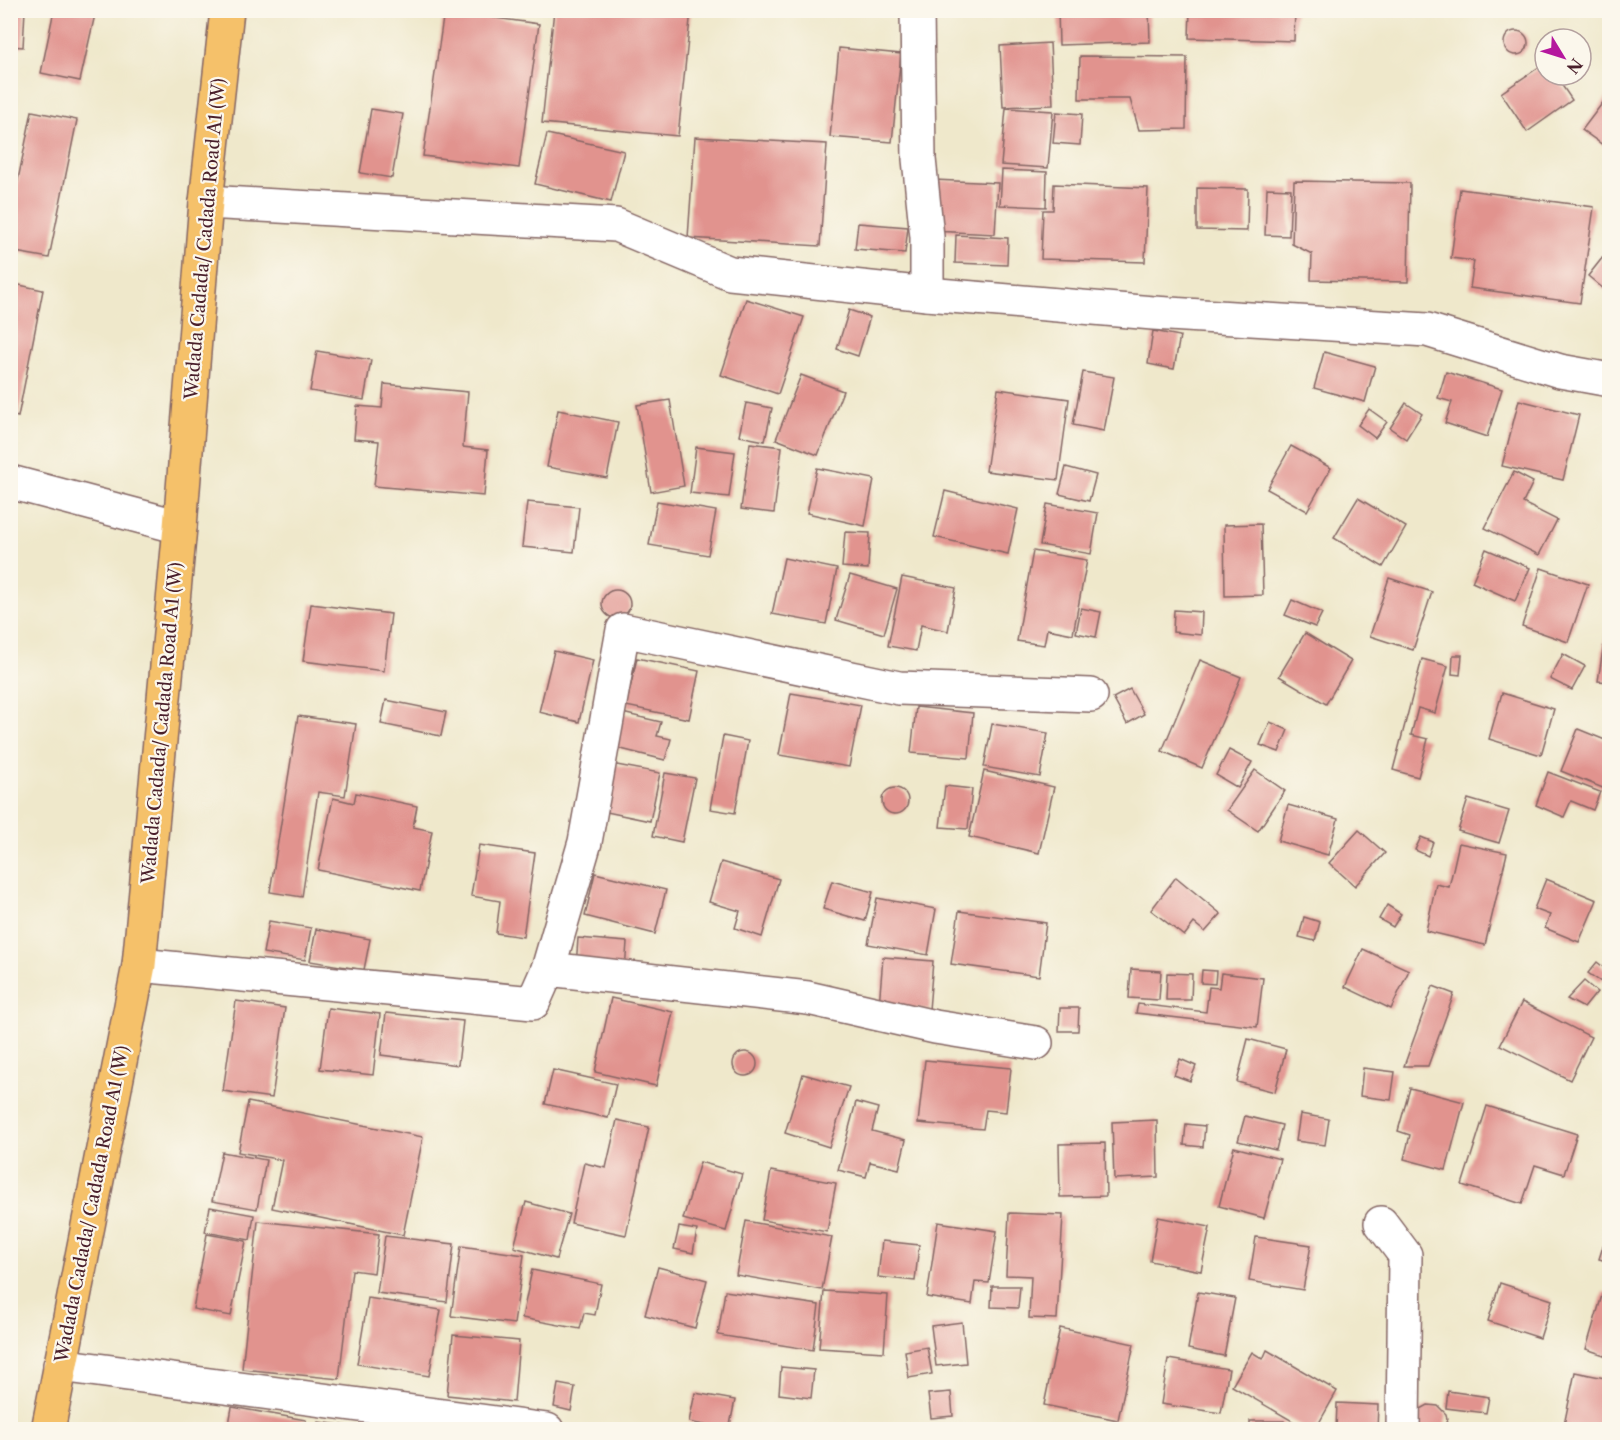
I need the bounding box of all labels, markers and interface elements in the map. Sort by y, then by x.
north arrow [1533,27,1593,87]
text: N [1563,55,1587,78]
street label: Wadada Cadada/ Cadada Road A1 (W) [180,77,230,402]
street label: Wadada Cadada/ Cadada Road A1 (W) [137,561,187,886]
street label: Wadada Cadada/ Cadada Road A1 (W) [50,1044,134,1365]

